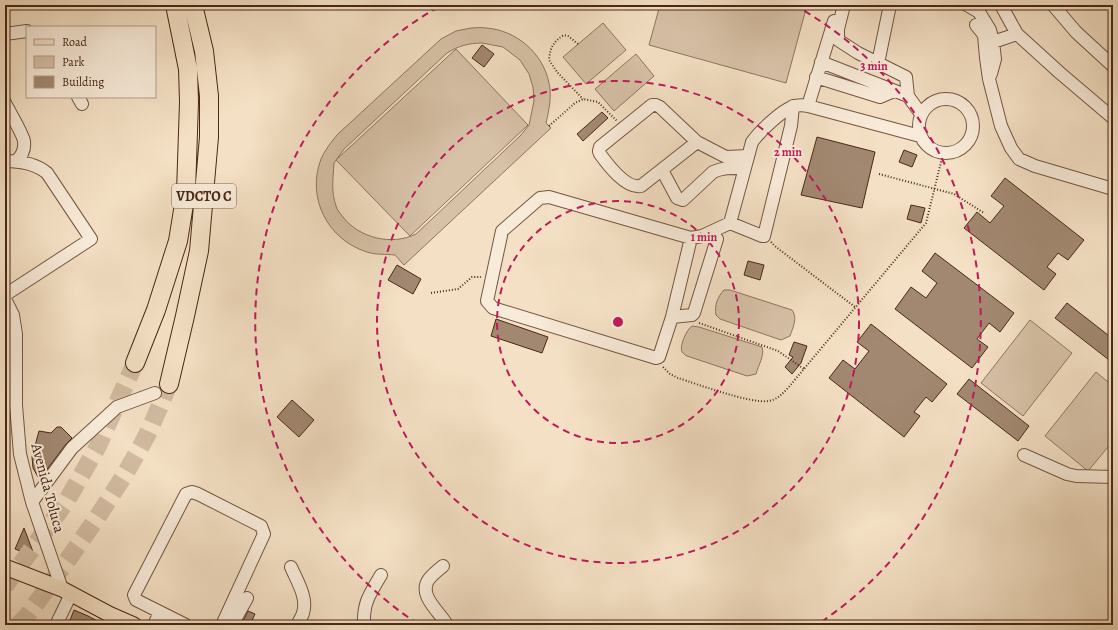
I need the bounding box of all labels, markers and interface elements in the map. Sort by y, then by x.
legend [26,26,156,98]
text: Road [62,34,88,50]
text: Park [62,54,85,70]
text: 3 min [860,58,888,74]
text: Building [62,74,104,90]
text: 2 min [774,144,802,160]
road number: VDCTO C [172,184,236,208]
text: 1 min [691,229,718,245]
centre of rings [611,315,625,329]
street label: Avenida Toluca [26,440,70,535]

